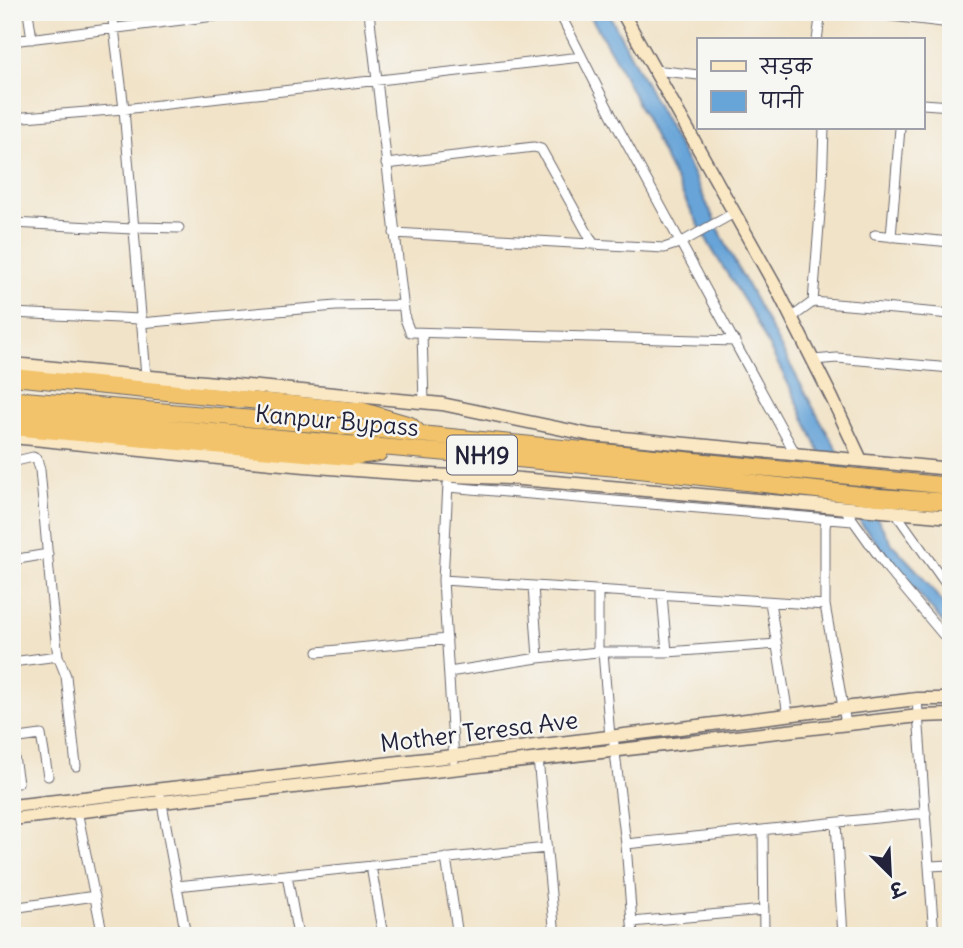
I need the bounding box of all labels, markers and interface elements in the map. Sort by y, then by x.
legend [697,38,925,130]
text: सड़क [759,53,813,80]
text: पानी [759,85,805,114]
street label: Kanpur Bypass [254,398,420,442]
road number: NH19 [447,436,517,475]
street label: Mother Teresa Ave [378,704,580,758]
north arrow [855,839,925,909]
text: उ [884,875,909,904]

